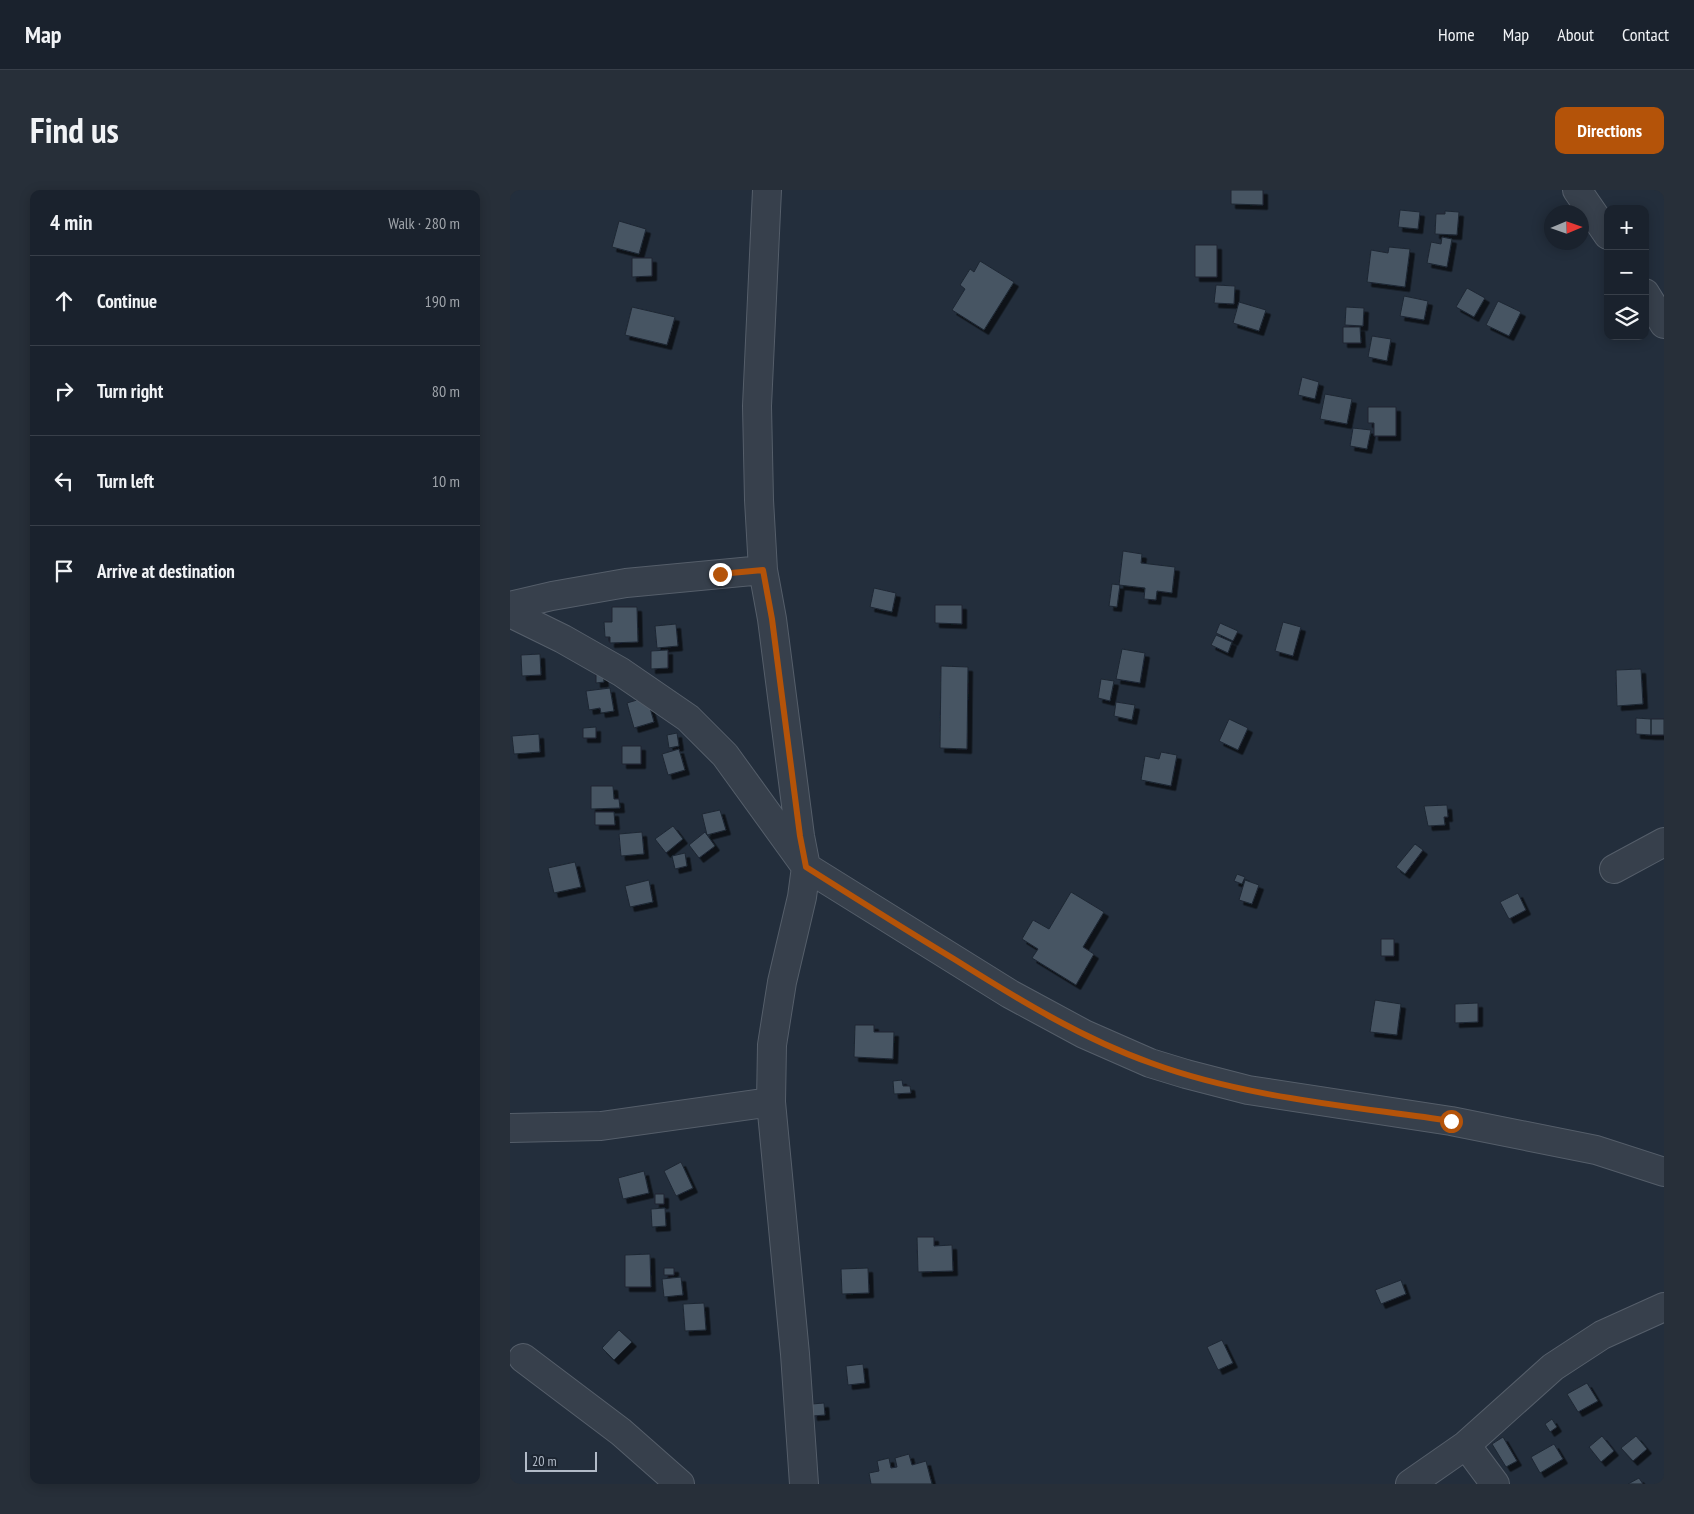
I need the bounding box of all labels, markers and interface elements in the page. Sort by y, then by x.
text: Map [25,19,62,50]
text: Home [1438,23,1475,46]
text: Map [1503,23,1529,46]
text: About [1557,23,1594,46]
text: Contact [1622,23,1669,46]
text: Find us [30,107,119,153]
button: Directions [1555,107,1664,154]
north arrow [1544,205,1589,250]
map controls [1604,205,1649,340]
button: + [1604,205,1649,250]
text: 4 min [50,209,92,236]
text: Walk · 280 m [388,213,460,233]
button: − [1604,250,1649,295]
icon: ahead [50,287,78,315]
text: Continue [97,289,157,313]
text: 190 m [425,291,460,311]
button: layers [1604,295,1649,340]
icon: right [50,377,78,405]
text: Turn right [97,379,163,403]
text: 80 m [432,381,460,401]
icon: left [50,467,78,495]
text: Turn left [97,469,154,493]
text: 10 m [432,471,460,491]
icon: arrive [50,557,78,585]
text: Arrive at destination [97,559,235,583]
route end [709,563,732,586]
route start [1440,1110,1463,1133]
scale bar [525,1449,598,1472]
text: 20 m [532,1452,557,1470]

